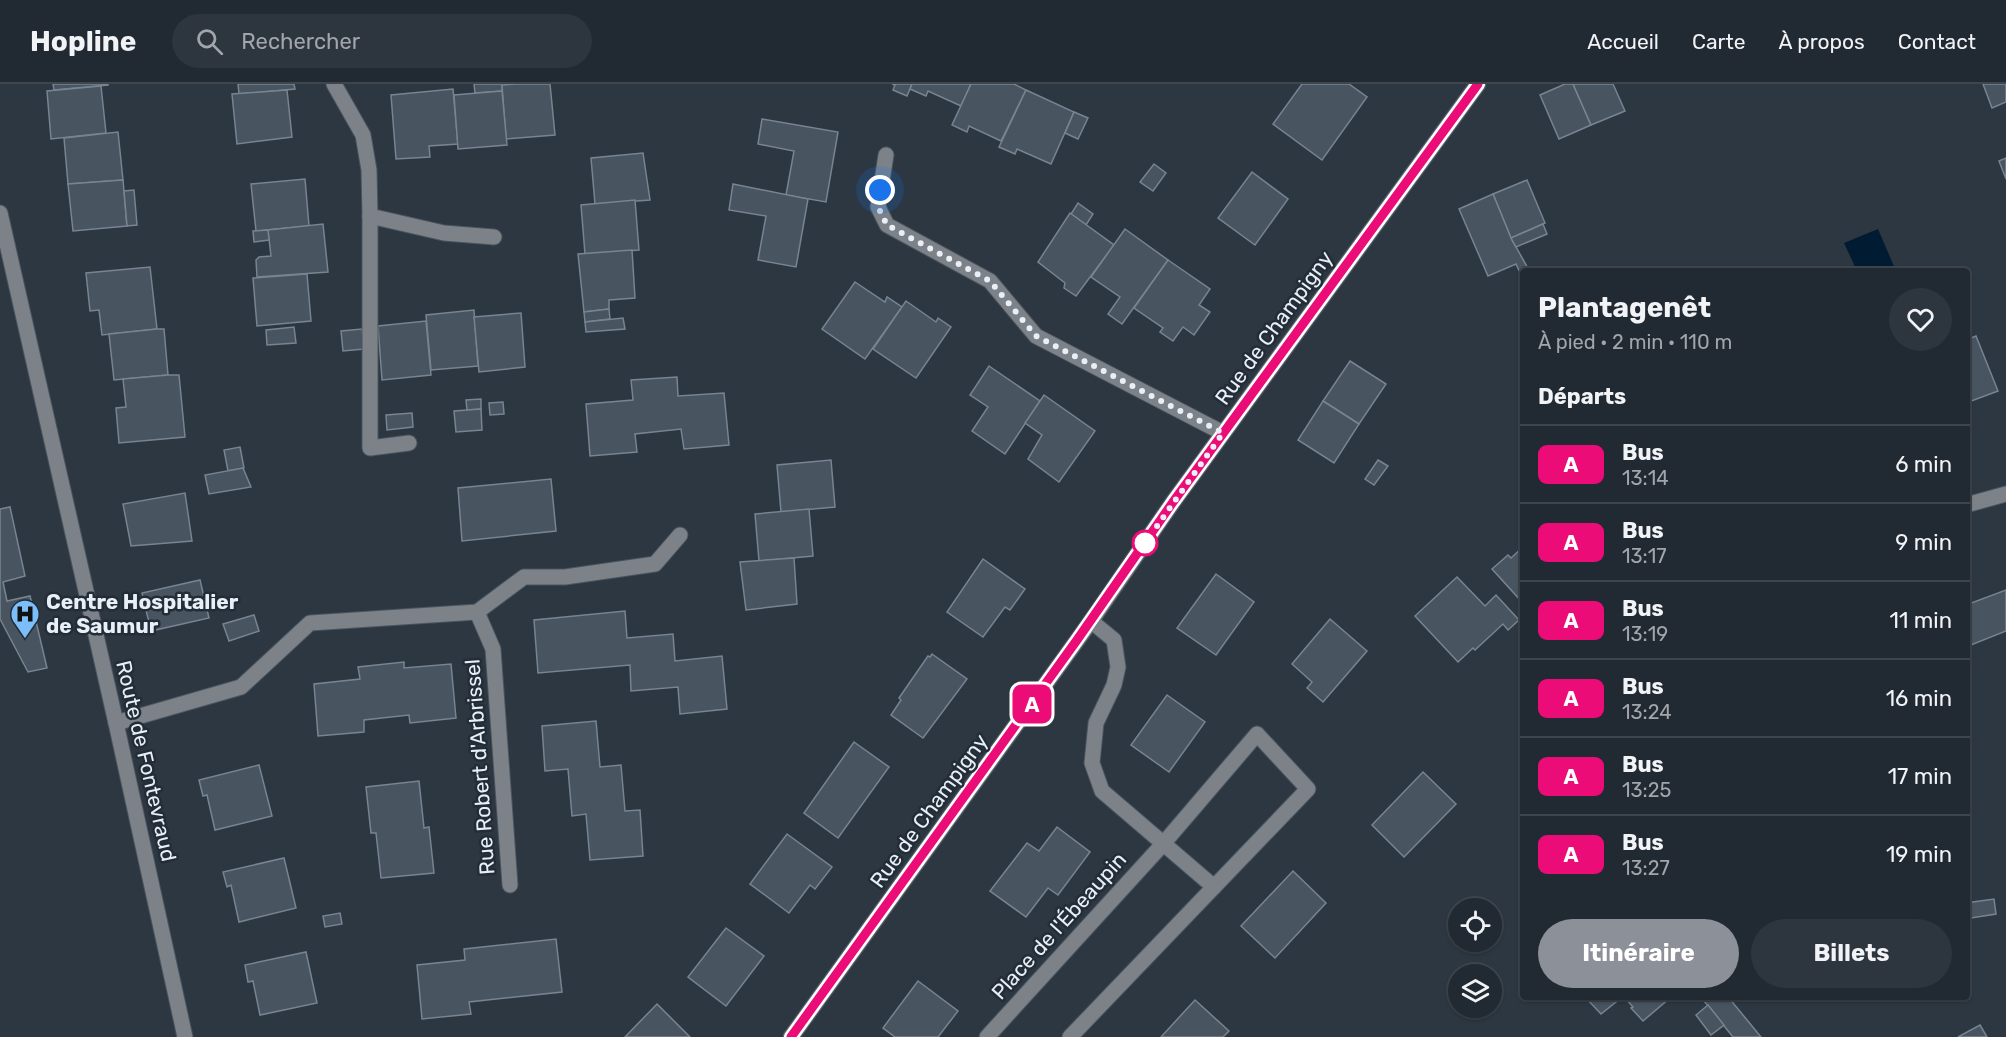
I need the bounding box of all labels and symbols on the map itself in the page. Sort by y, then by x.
your location [865,175,895,205]
street label: Rue de Champigny [1209,246,1338,409]
unlabelled marker [1132,530,1158,556]
place label: Centre Hospitalier de Saumur [46,589,239,638]
hospital icon: Centre Hospitalier de Saumur [9,598,41,640]
street label: Route de Fontevraud [111,658,182,864]
street label: Rue Robert d'Arbrissel [459,658,500,876]
line badge: A [1012,684,1052,724]
street label: Rue de Champigny [864,729,993,892]
street label: Place de l'Ébeaupin [986,847,1131,1004]

